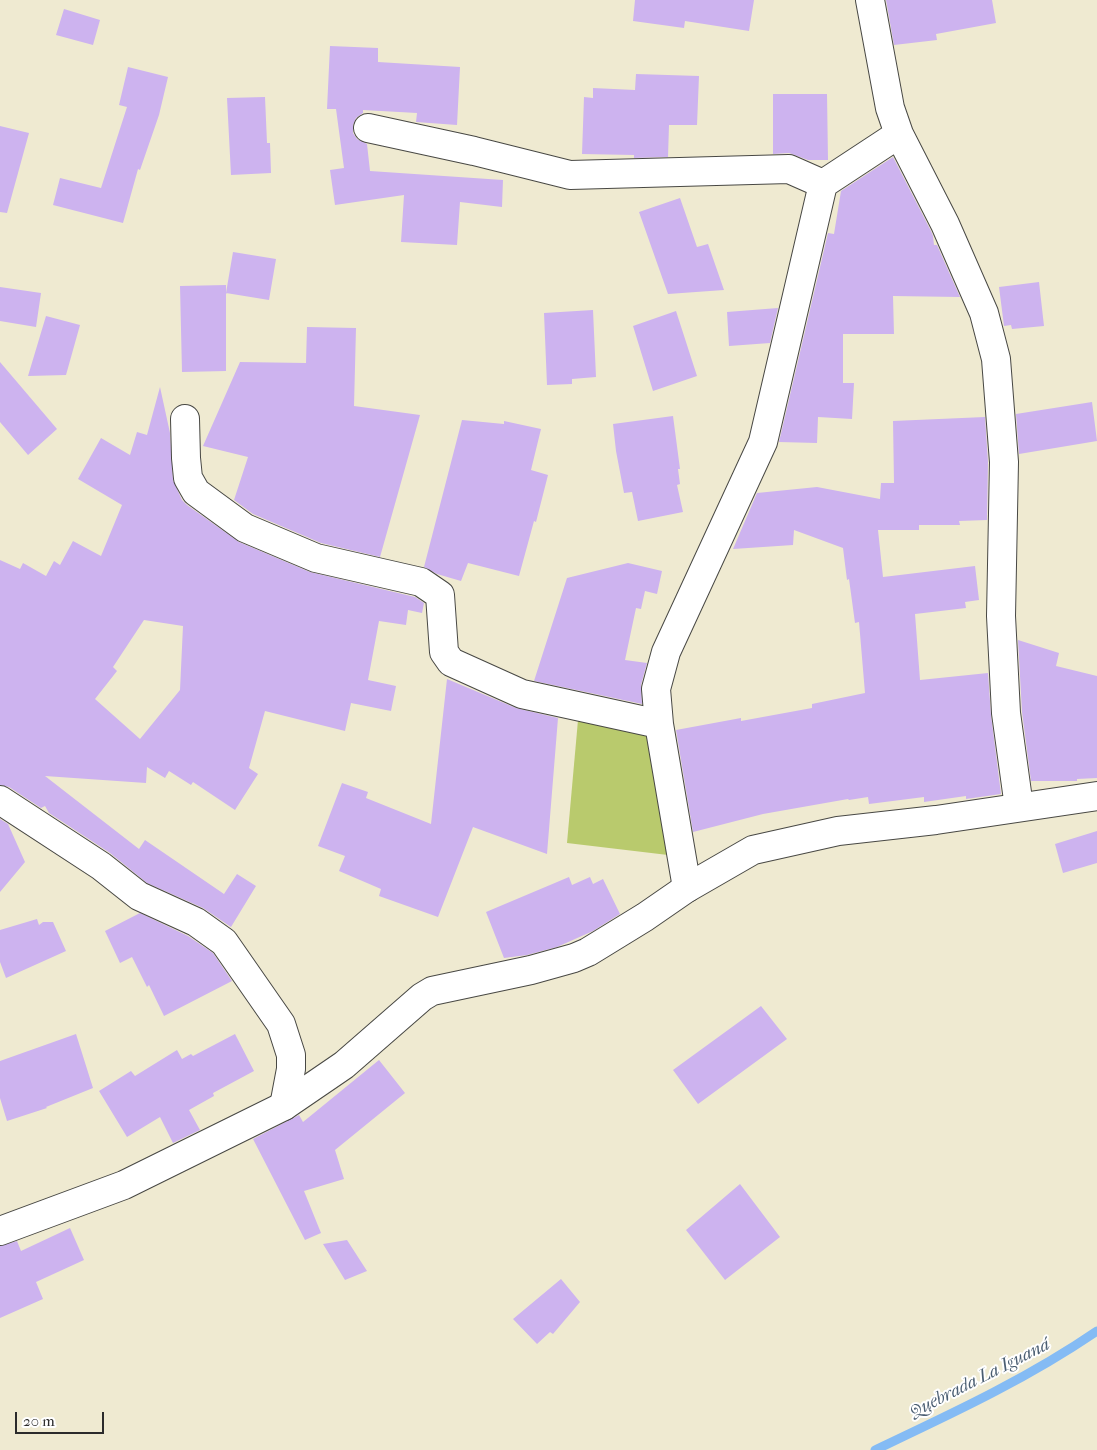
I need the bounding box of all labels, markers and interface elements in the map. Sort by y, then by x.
water label: Quebrada La Iguaná [906,1334,1054,1424]
scale bar [18,1402,106,1434]
text: 20 m [23,1412,55,1430]

